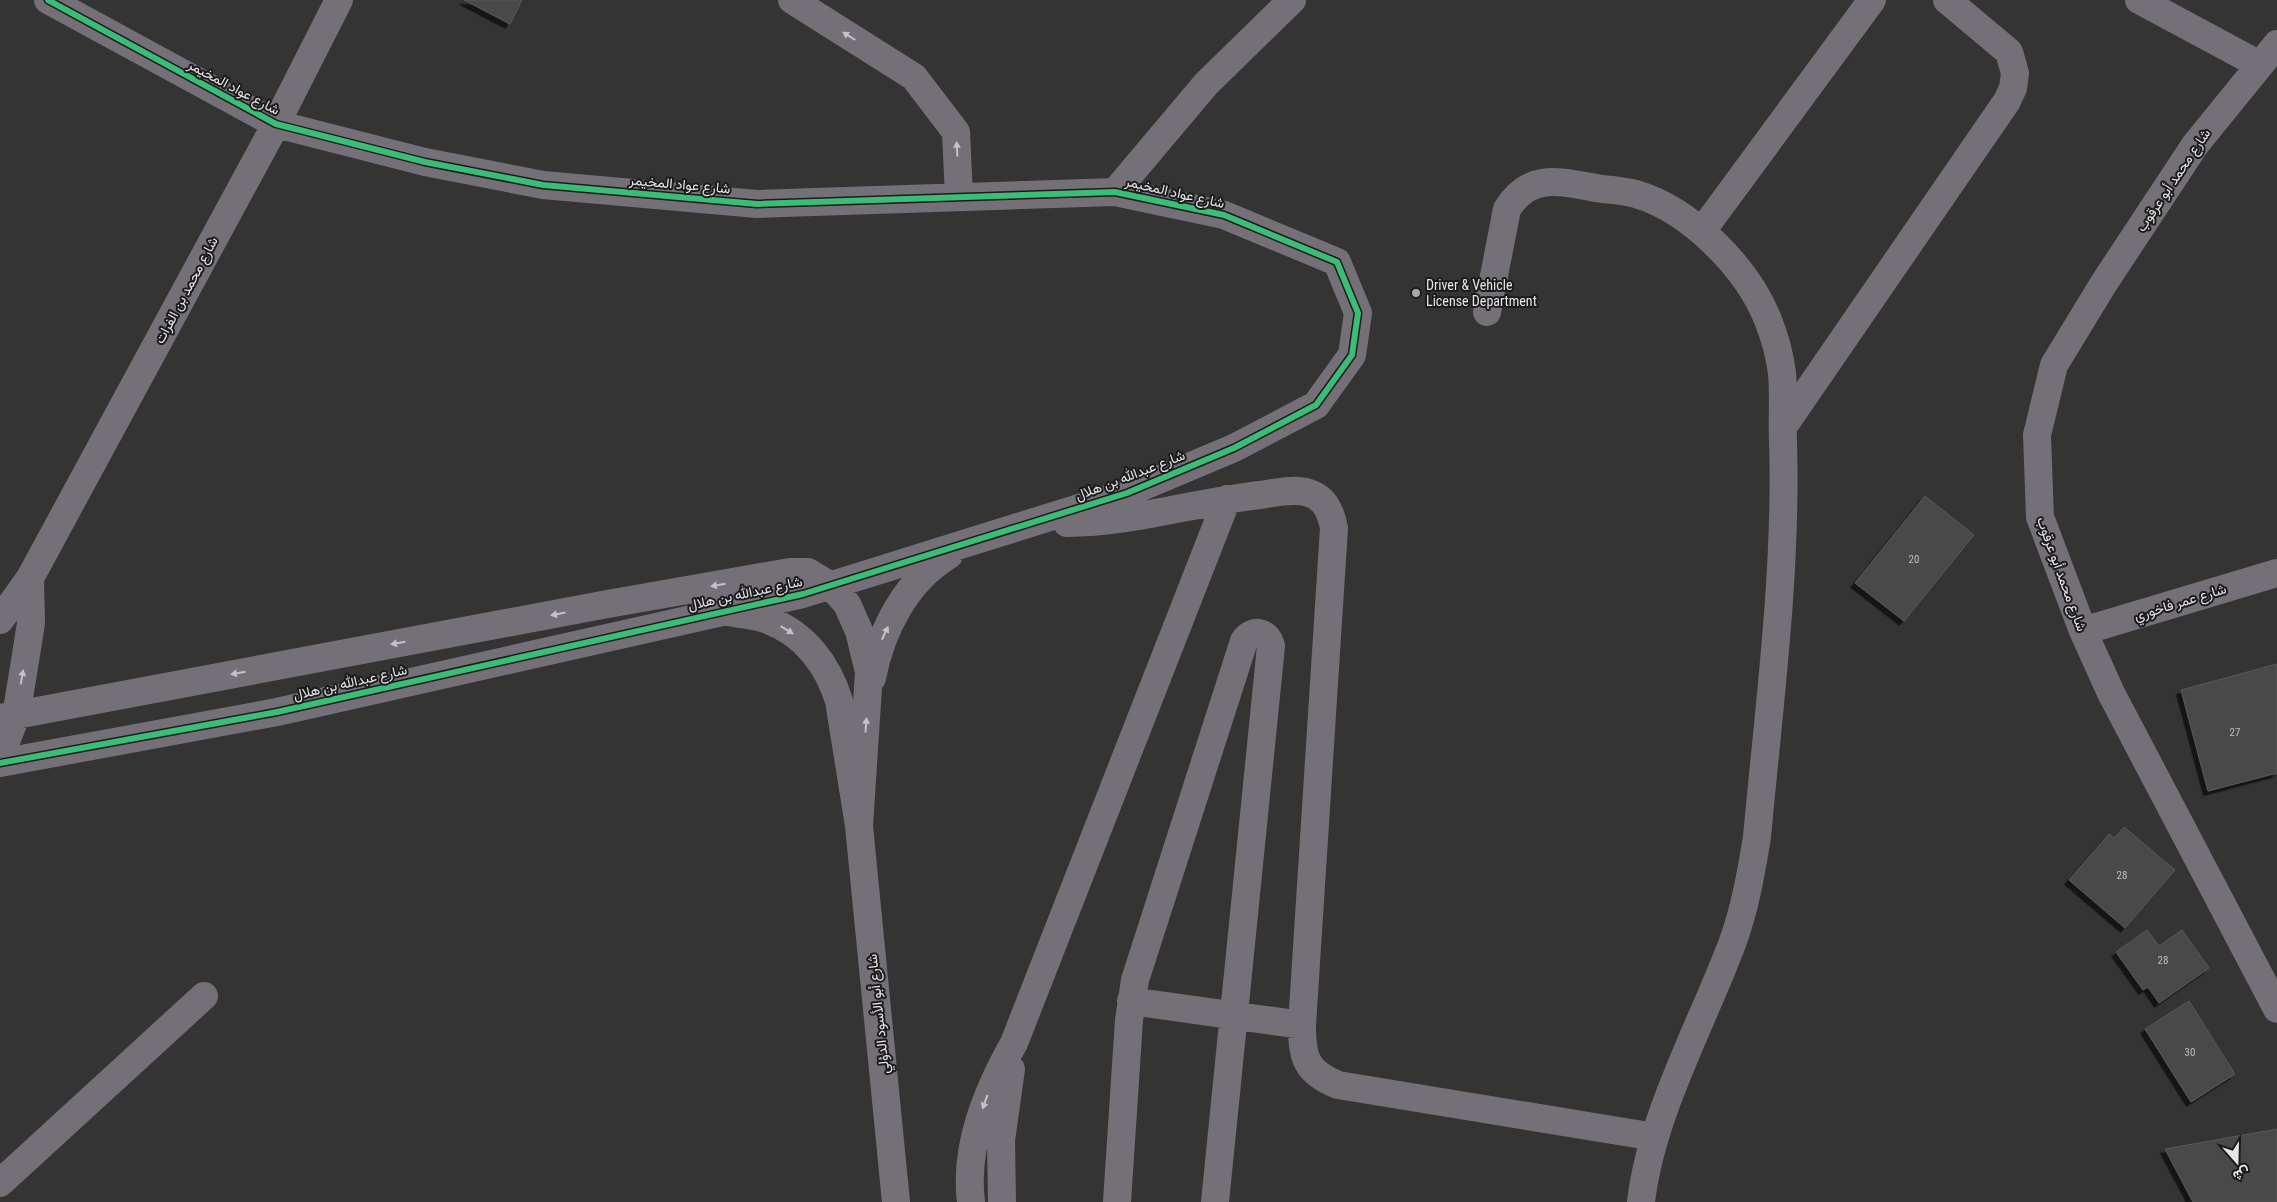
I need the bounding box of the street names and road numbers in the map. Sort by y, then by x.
street label: شارع عواد المخيمر [183,56,283,121]
street label: شارع محمد أبو عرقوب [2133,126,2216,236]
street label: شارع عواد المخيمر [628,172,731,199]
street label: شارع عواد المخيمر [1122,173,1226,214]
street label: شارع محمد بن الفرات [151,234,224,348]
street label: شارع عبدالله بن هلال [1073,447,1188,506]
street label: شارع محمد أبو عرقوب [2031,515,2090,634]
street label: شارع عبدالله بن هلال [686,573,804,616]
street label: شارع عمر فاخوري [2132,580,2229,627]
street label: شارع عبدالله بن هلال [292,661,409,706]
street label: شارع أبو الأسود الدؤلي [864,953,896,1075]

